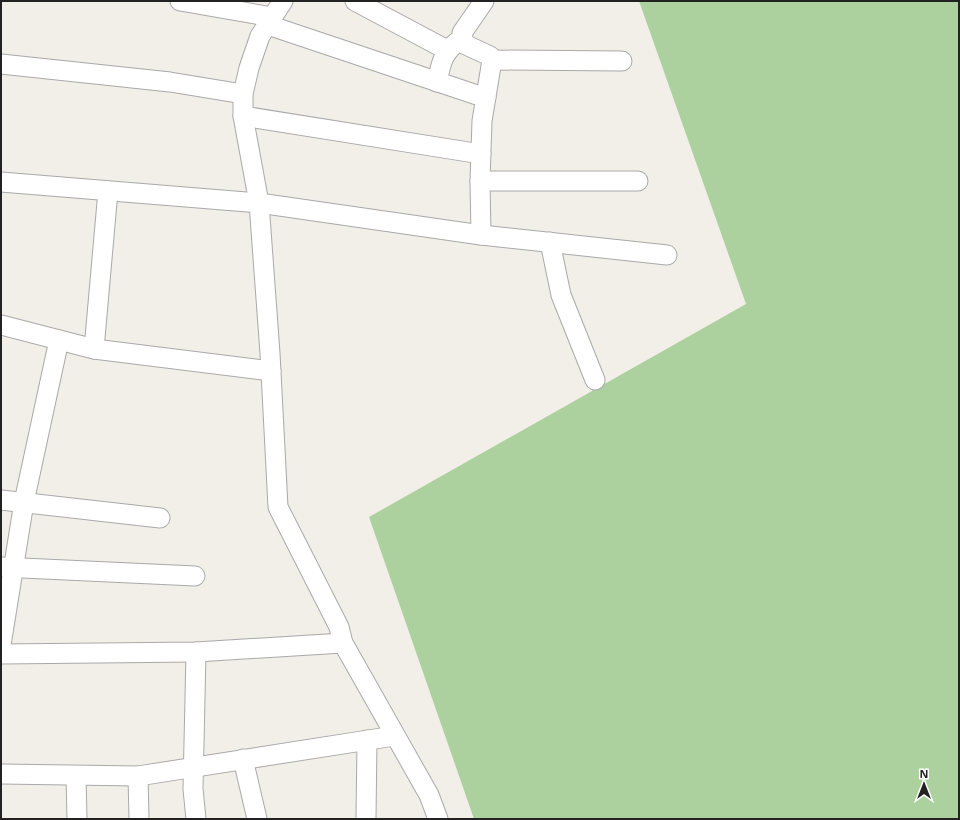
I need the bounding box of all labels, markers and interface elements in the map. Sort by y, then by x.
north arrow [904,764,944,804]
text: N [920,766,928,781]

